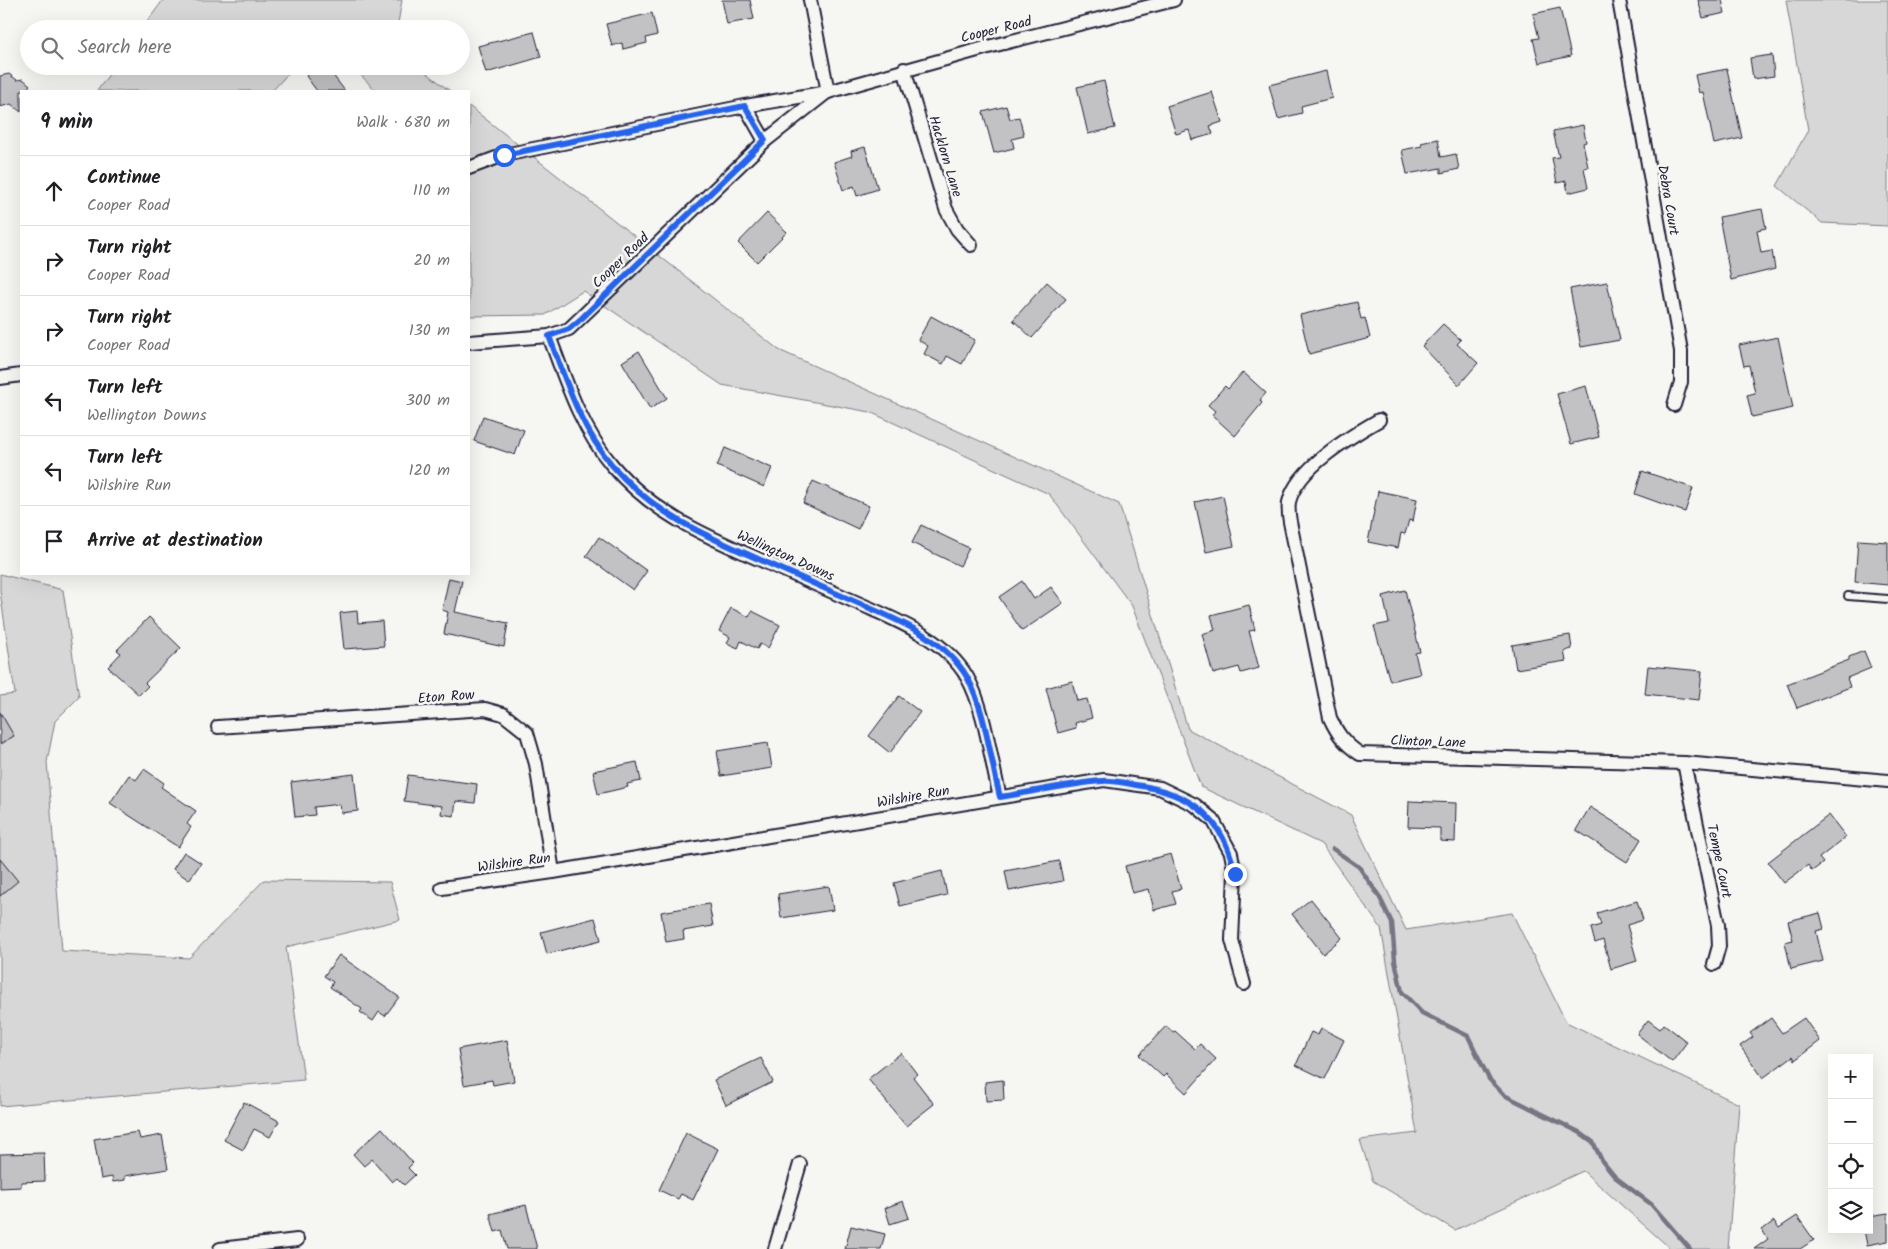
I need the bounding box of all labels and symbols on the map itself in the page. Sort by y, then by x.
street label: Cooper Road [958,10,1035,49]
street label: Hacklorn Lane [922,113,968,200]
route start [493,144,516,167]
street label: Debra Court [1651,163,1685,238]
street label: Cooper Road [587,227,655,294]
street label: Wellington Downs [733,525,838,587]
street label: Eton Row [417,684,476,710]
street label: Clinton Lane [1390,730,1467,754]
street label: Wilshire Run [875,780,951,814]
street label: Tempe Court [1700,822,1738,901]
street label: Wilshire Run [476,847,552,879]
route end [1224,863,1247,886]

